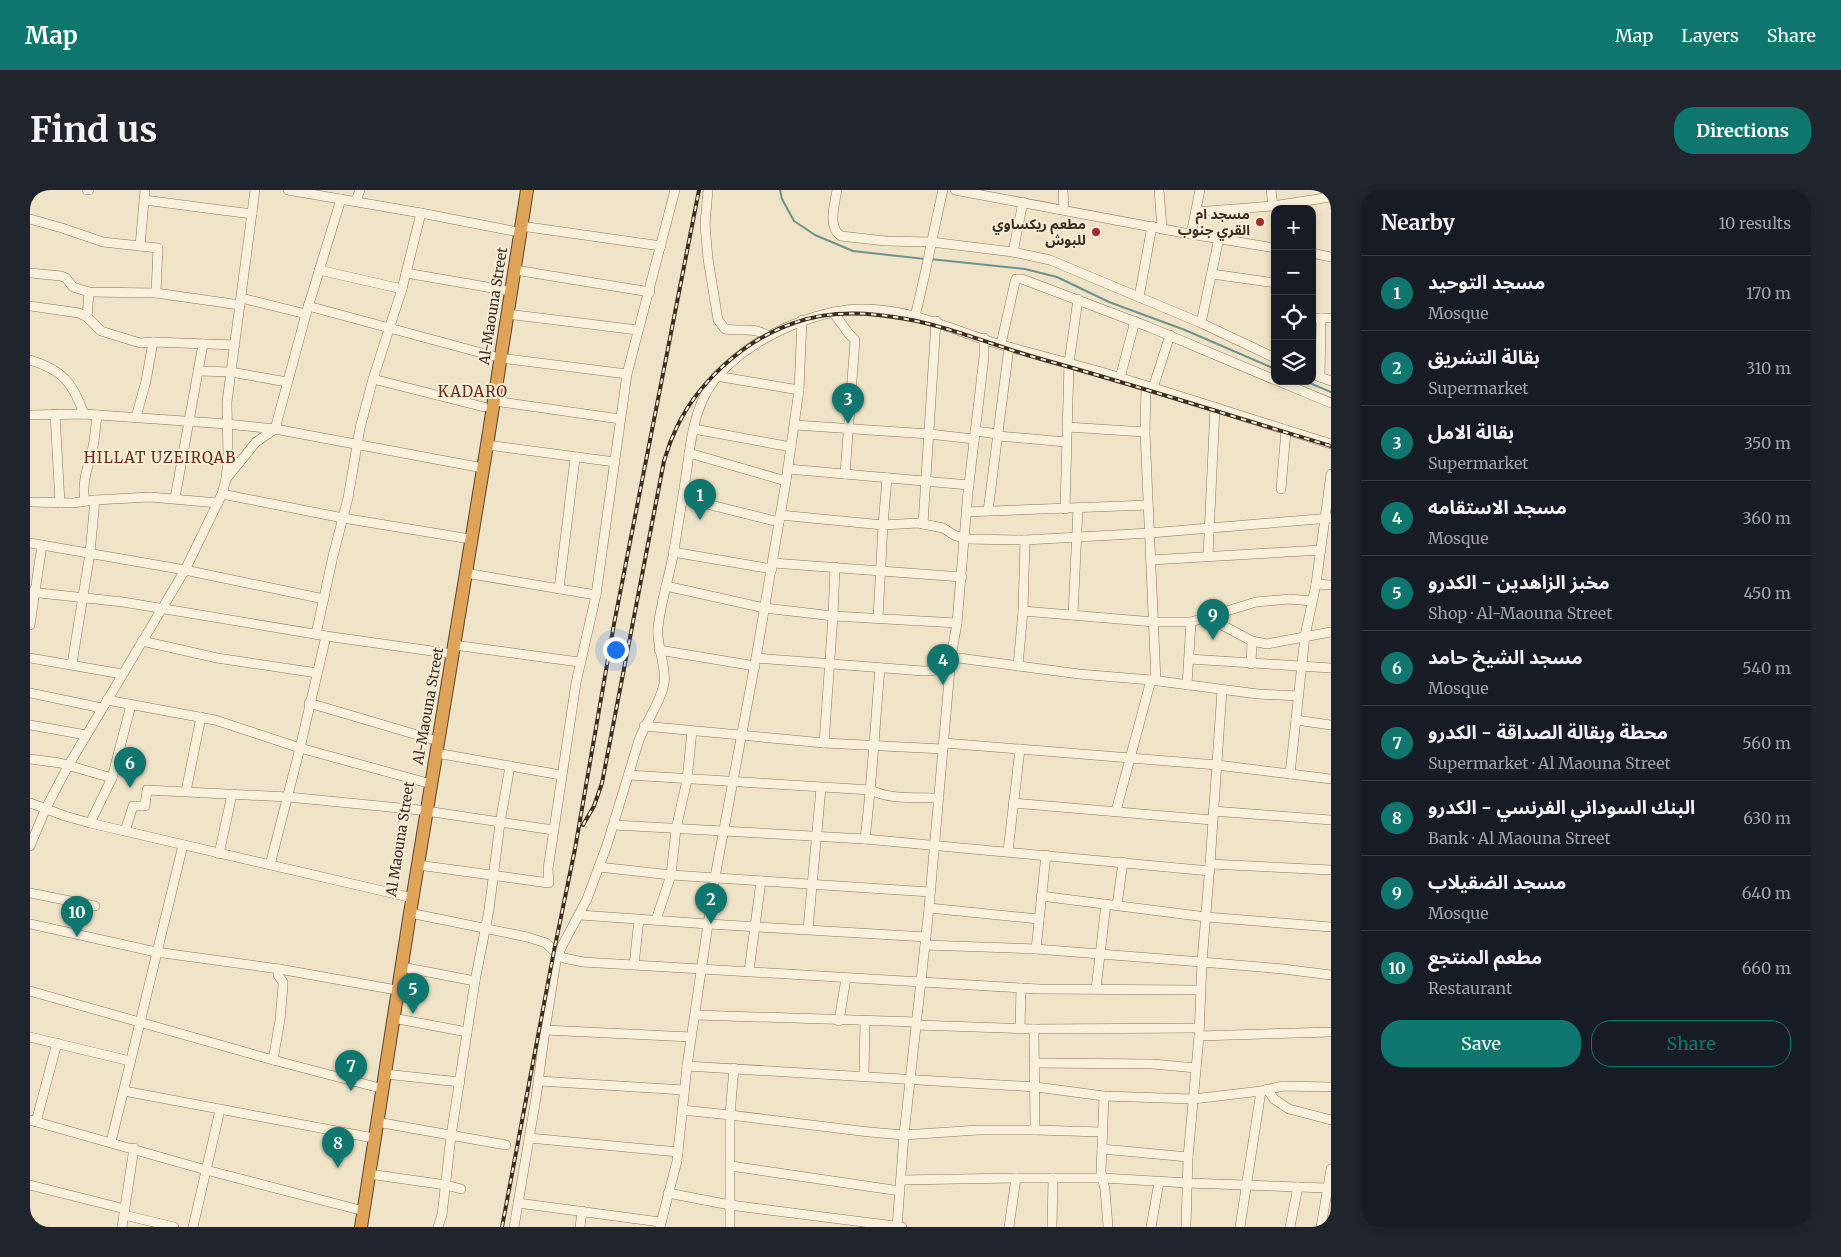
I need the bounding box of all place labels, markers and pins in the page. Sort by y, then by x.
place label: مسجد ام القري جنوب [1178,205,1250,241]
place label: مطعم ريكساوي للبوش [992,215,1086,249]
marker: مسجد ام القري جنوب [1254,216,1266,228]
marker: مطعم ريكساوي للبوش [1090,226,1102,238]
pin: 3 [832,383,864,424]
pin: 1 [684,479,716,520]
pin: 9 [1197,599,1229,640]
pin: 4 [927,644,959,685]
pin: 6 [114,747,146,788]
pin: 2 [695,883,727,924]
pin: 10 [61,896,93,937]
pin: 5 [397,973,429,1014]
pin: 7 [335,1050,367,1091]
pin: 8 [322,1127,354,1168]

